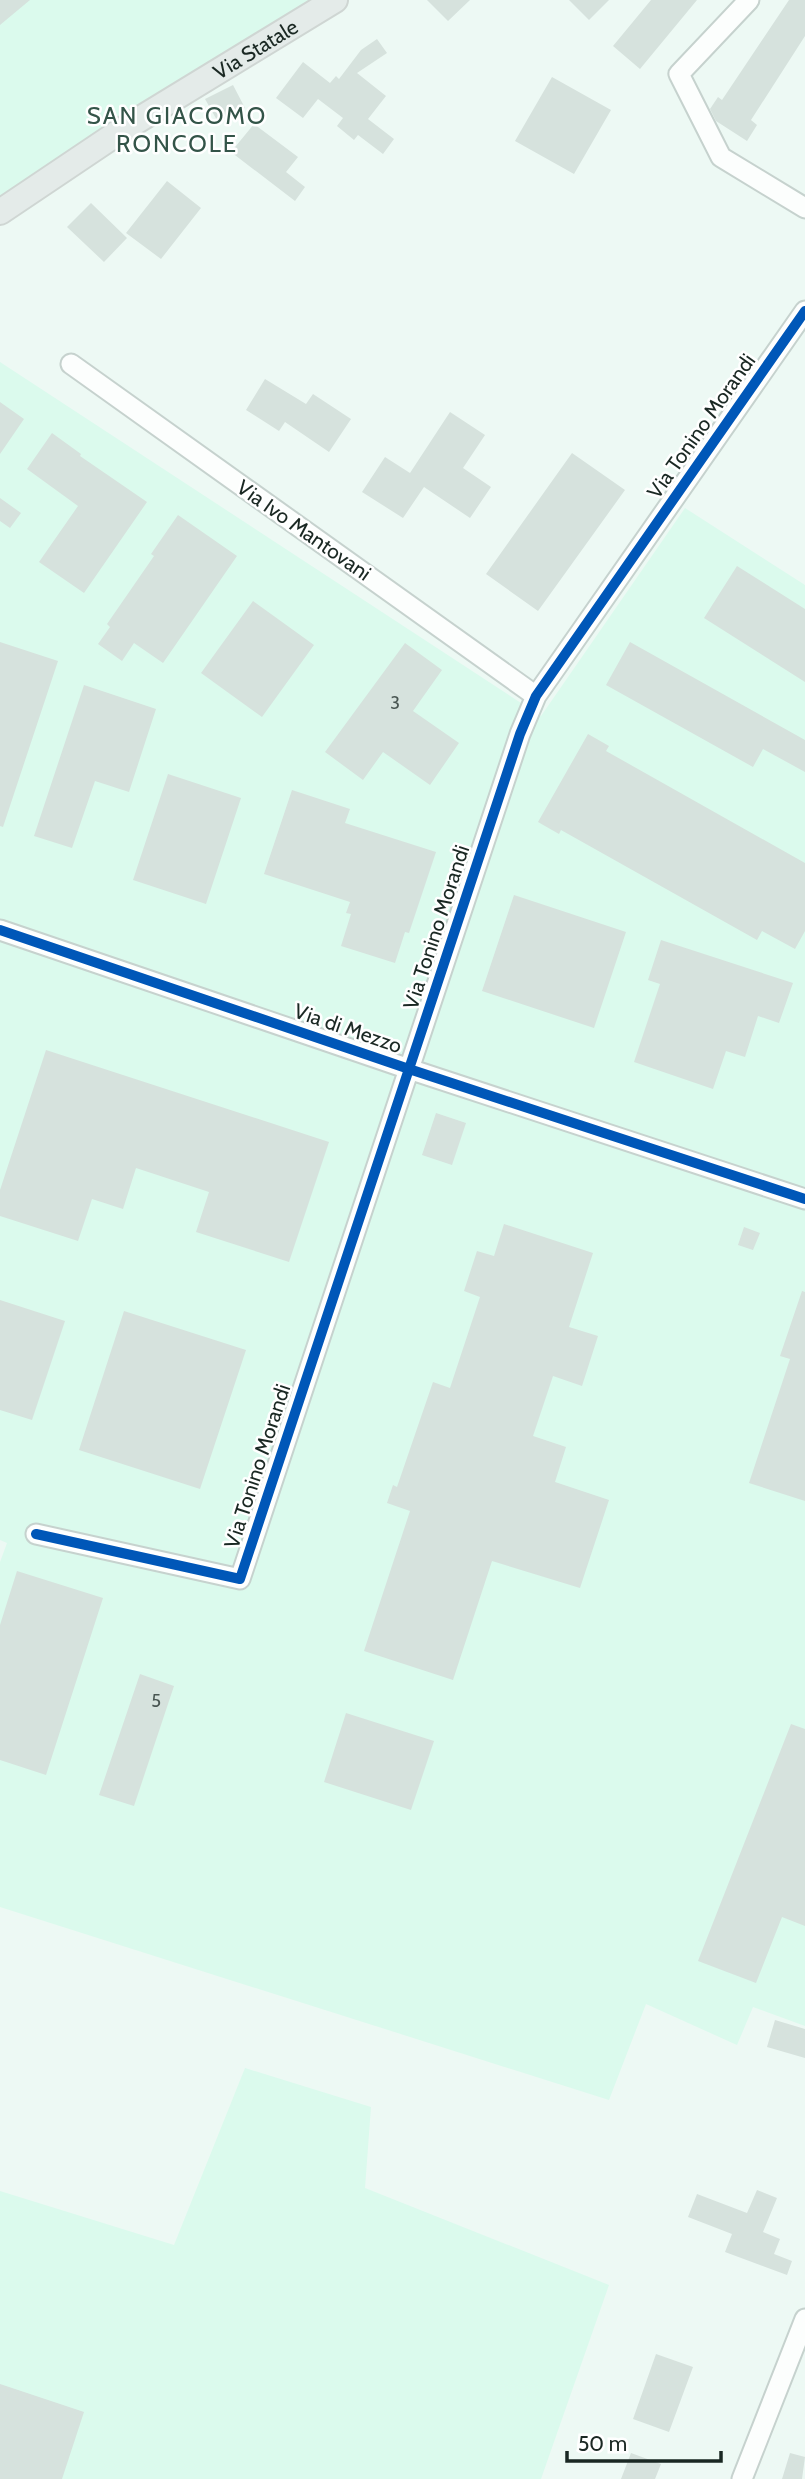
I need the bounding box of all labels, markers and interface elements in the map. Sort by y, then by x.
street label: Via Statale [208,13,302,84]
district label: SAN GIACOMO RONCOLE [87,101,267,158]
street label: Via Tonino Morandi [642,349,760,503]
street label: Via Ivo Mantovani [232,474,376,586]
house number: 3 [390,692,400,714]
street label: Via Tonino Morandi [398,842,474,1012]
street label: Via di Mezzo [291,998,405,1058]
street label: Via Tonino Morandi [219,1381,295,1551]
house number: 5 [151,1690,161,1712]
scale bar [567,2420,721,2464]
text: 50 m [578,2431,627,2456]

